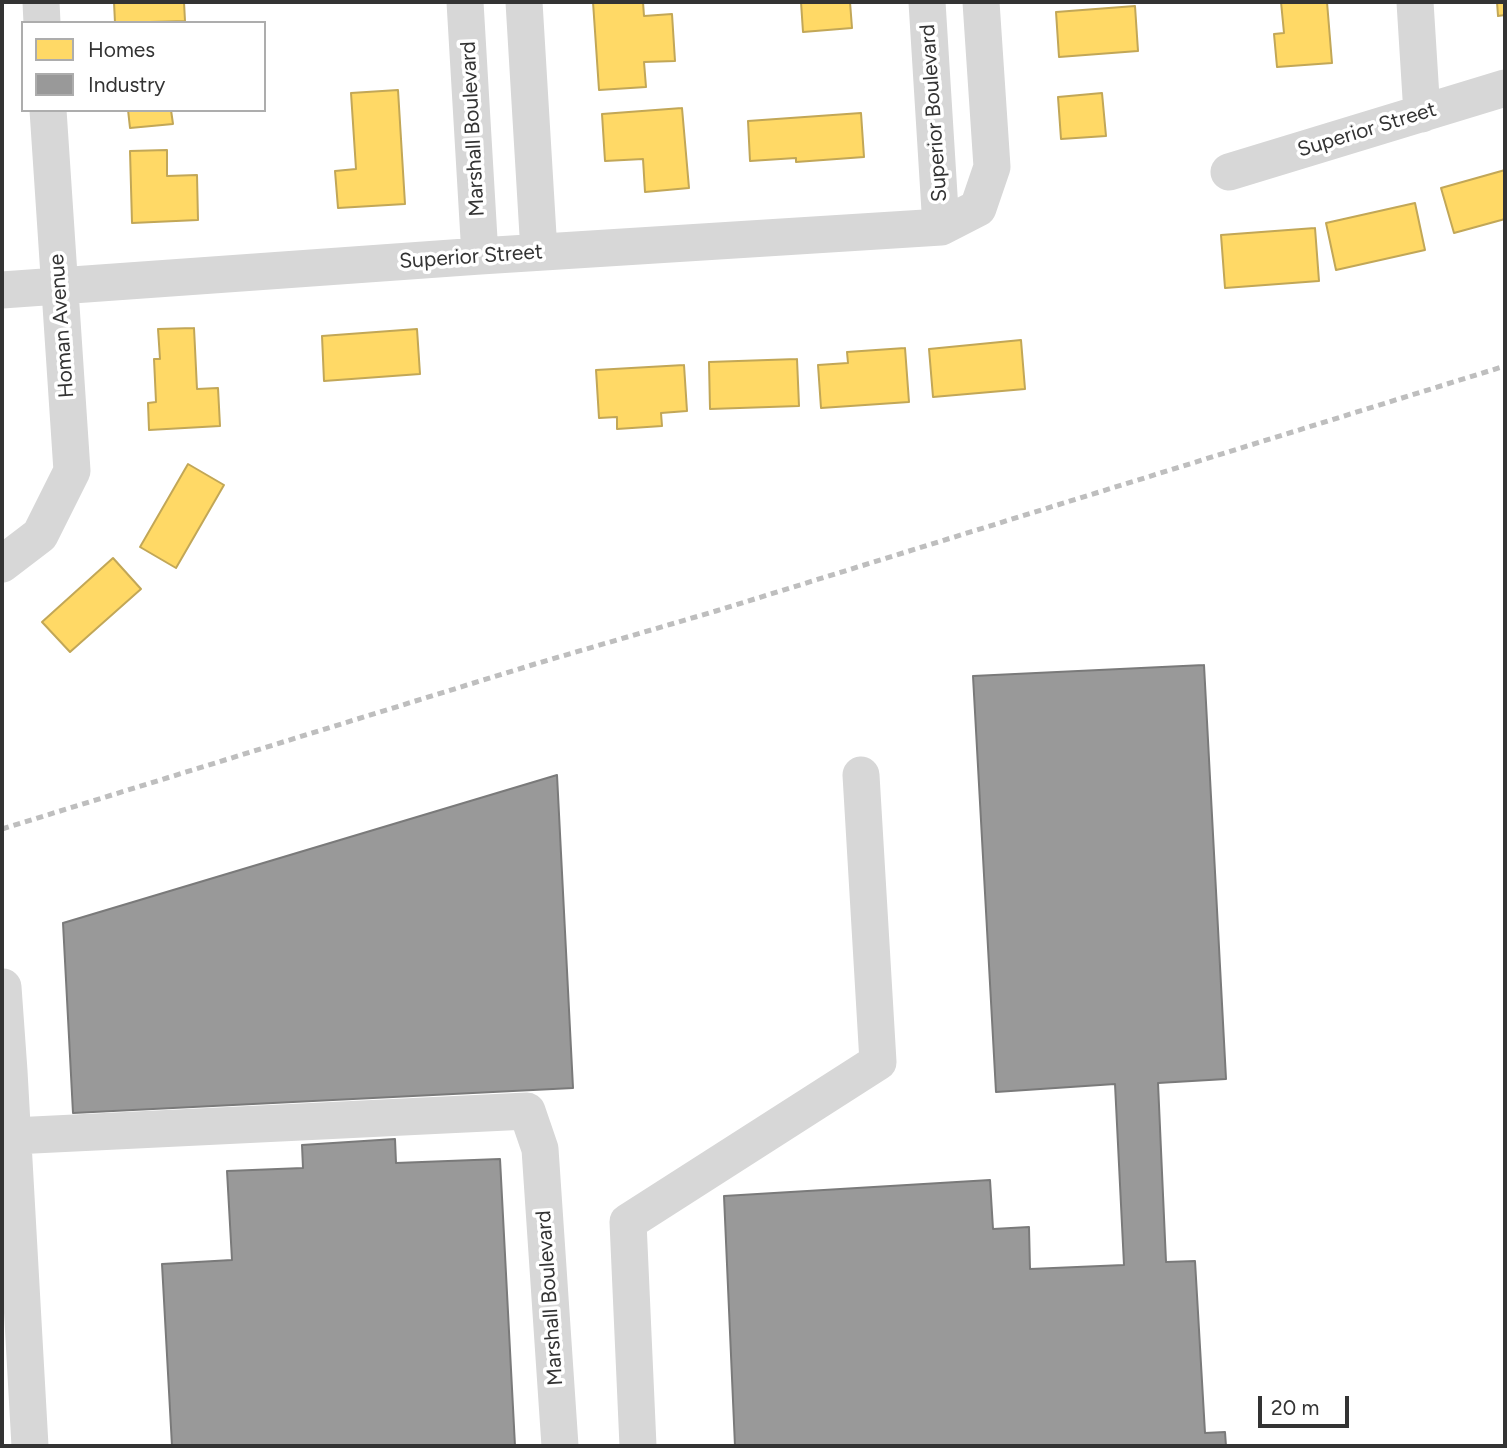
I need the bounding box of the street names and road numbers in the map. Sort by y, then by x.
street label: Superior Boulevard [915,23,953,203]
street label: Marshall Boulevard [456,41,490,217]
street label: Superior Street [1295,97,1439,163]
street label: Superior Street [398,239,544,275]
street label: Homan Avenue [44,253,80,399]
street label: Marshall Boulevard [531,1210,569,1386]

